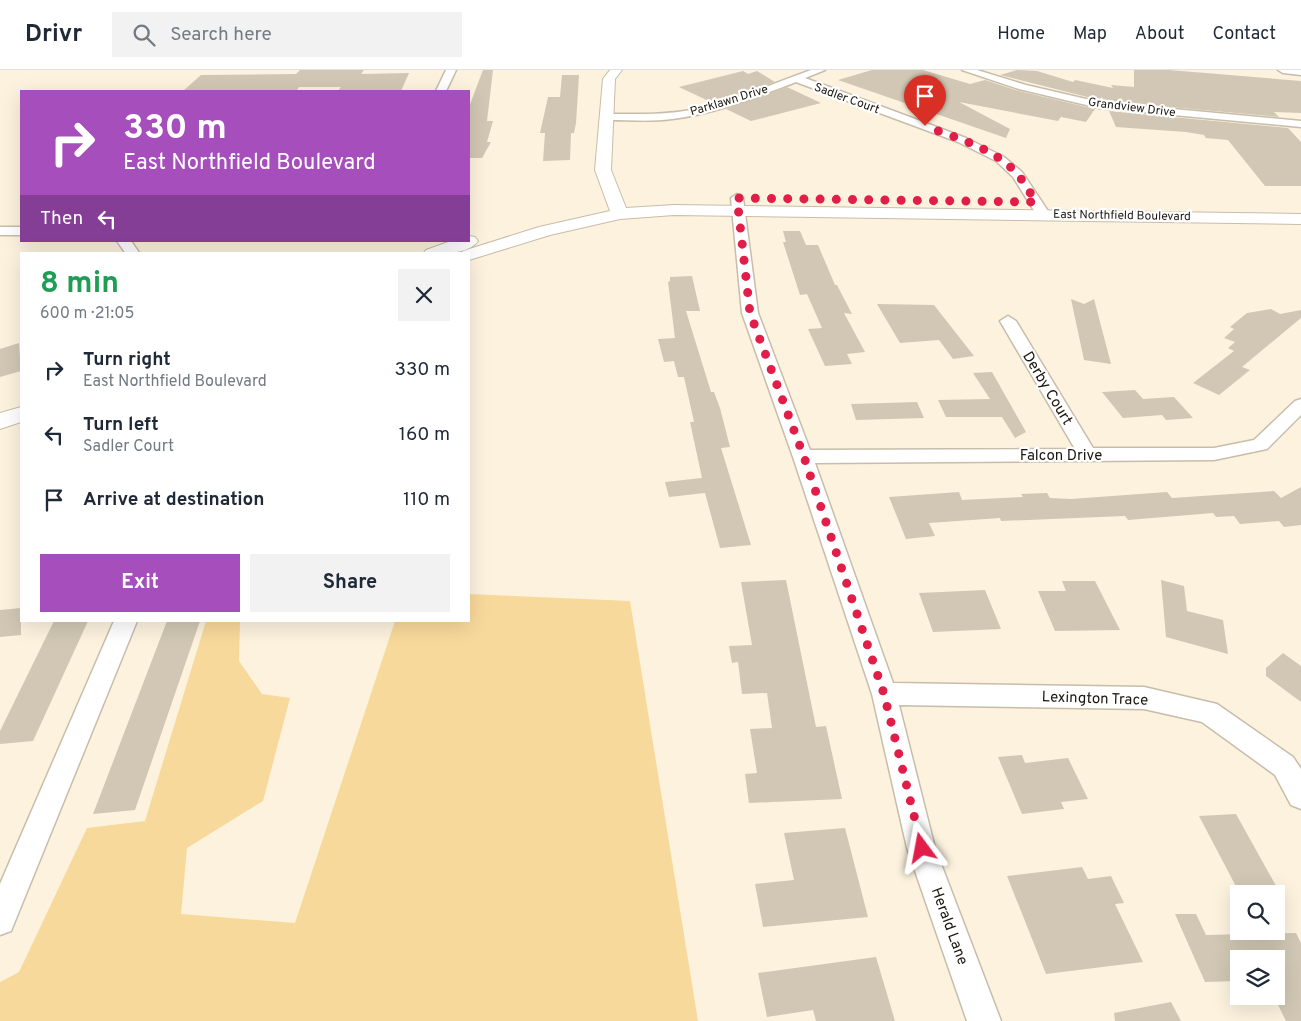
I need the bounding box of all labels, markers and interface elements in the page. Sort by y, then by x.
search box [112,12,462,57]
text: Drivr [25,20,82,50]
icon: search [130,21,158,49]
text: Search here [170,23,272,47]
text: Home [997,23,1045,46]
text: Map [1073,23,1107,46]
text: About [1135,23,1184,46]
text: Contact [1212,23,1276,46]
pin [904,75,946,126]
street label: Sadler Court [812,80,882,118]
street label: Parklawn Drive [688,82,770,120]
icon: arrive [911,82,939,110]
street label: Grandview Drive [1087,95,1177,121]
text: 330 m [123,107,227,151]
icon: right [40,110,105,175]
text: East Northfield Boulevard [123,150,376,177]
icon: left [93,205,121,233]
text: Then [40,207,83,231]
street label: East Northfield Boulevard [1053,207,1191,225]
text: 8 min [40,266,119,303]
button: close [398,269,450,321]
text: 600 m · 21:05 [40,304,134,324]
text: Turn right [83,348,171,372]
street label: Derby Court [1017,349,1076,429]
icon: right [40,356,68,384]
text: 330 m [395,358,450,382]
text: East Northfield Boulevard [83,372,267,392]
text: Turn left [83,413,159,437]
icon: left [40,421,68,449]
text: 160 m [399,423,450,447]
text: Sadler Court [83,437,174,457]
street label: Falcon Drive [1020,447,1102,466]
icon: arrive [40,486,68,514]
text: Arrive at destination [83,488,264,512]
text: 110 m [403,488,450,512]
button: Exit [40,554,240,612]
button: Share [250,554,450,612]
street label: Lexington Trace [1041,688,1149,711]
position arrow [895,821,947,873]
street label: Herald Lane [926,885,971,968]
map controls [1230,885,1285,1005]
button: search [1230,885,1285,940]
button: layers [1230,950,1285,1005]

